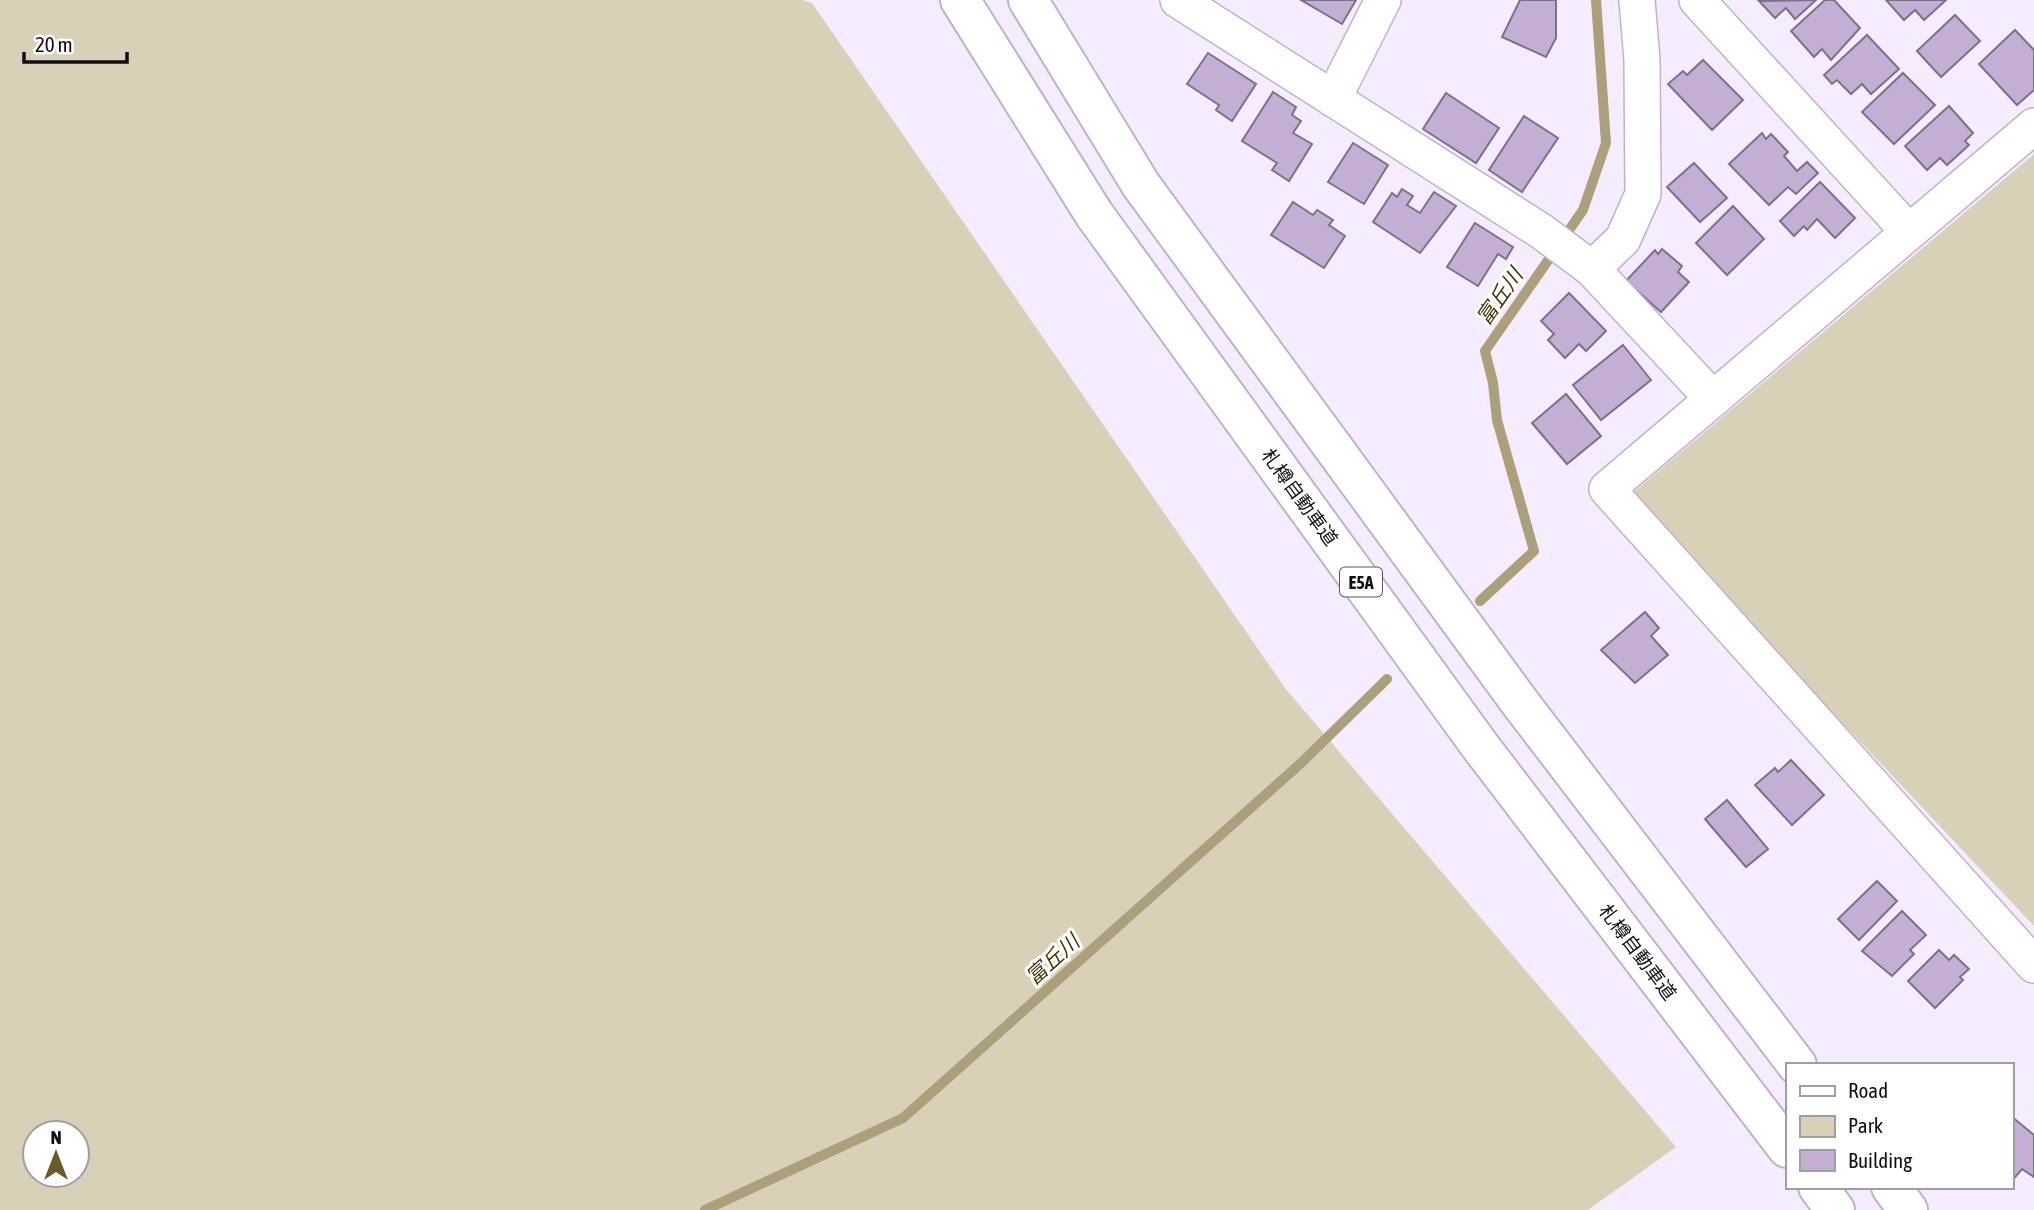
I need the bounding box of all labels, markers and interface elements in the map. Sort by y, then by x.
scale bar [24,21,128,65]
text: 20 m [35,32,73,56]
water label: 富丘川 [1471,262,1528,329]
street label: 札樽自動車道 [1258,444,1342,550]
road number: E5A [1340,568,1382,596]
street label: 札樽自動車道 [1595,900,1681,1004]
water label: 富丘川 [1021,928,1085,989]
legend [1786,1063,2013,1189]
text: Road [1848,1078,1888,1102]
text: Park [1848,1113,1883,1137]
north arrow [21,1119,91,1189]
text: N [50,1126,62,1148]
text: Building [1848,1148,1912,1172]

